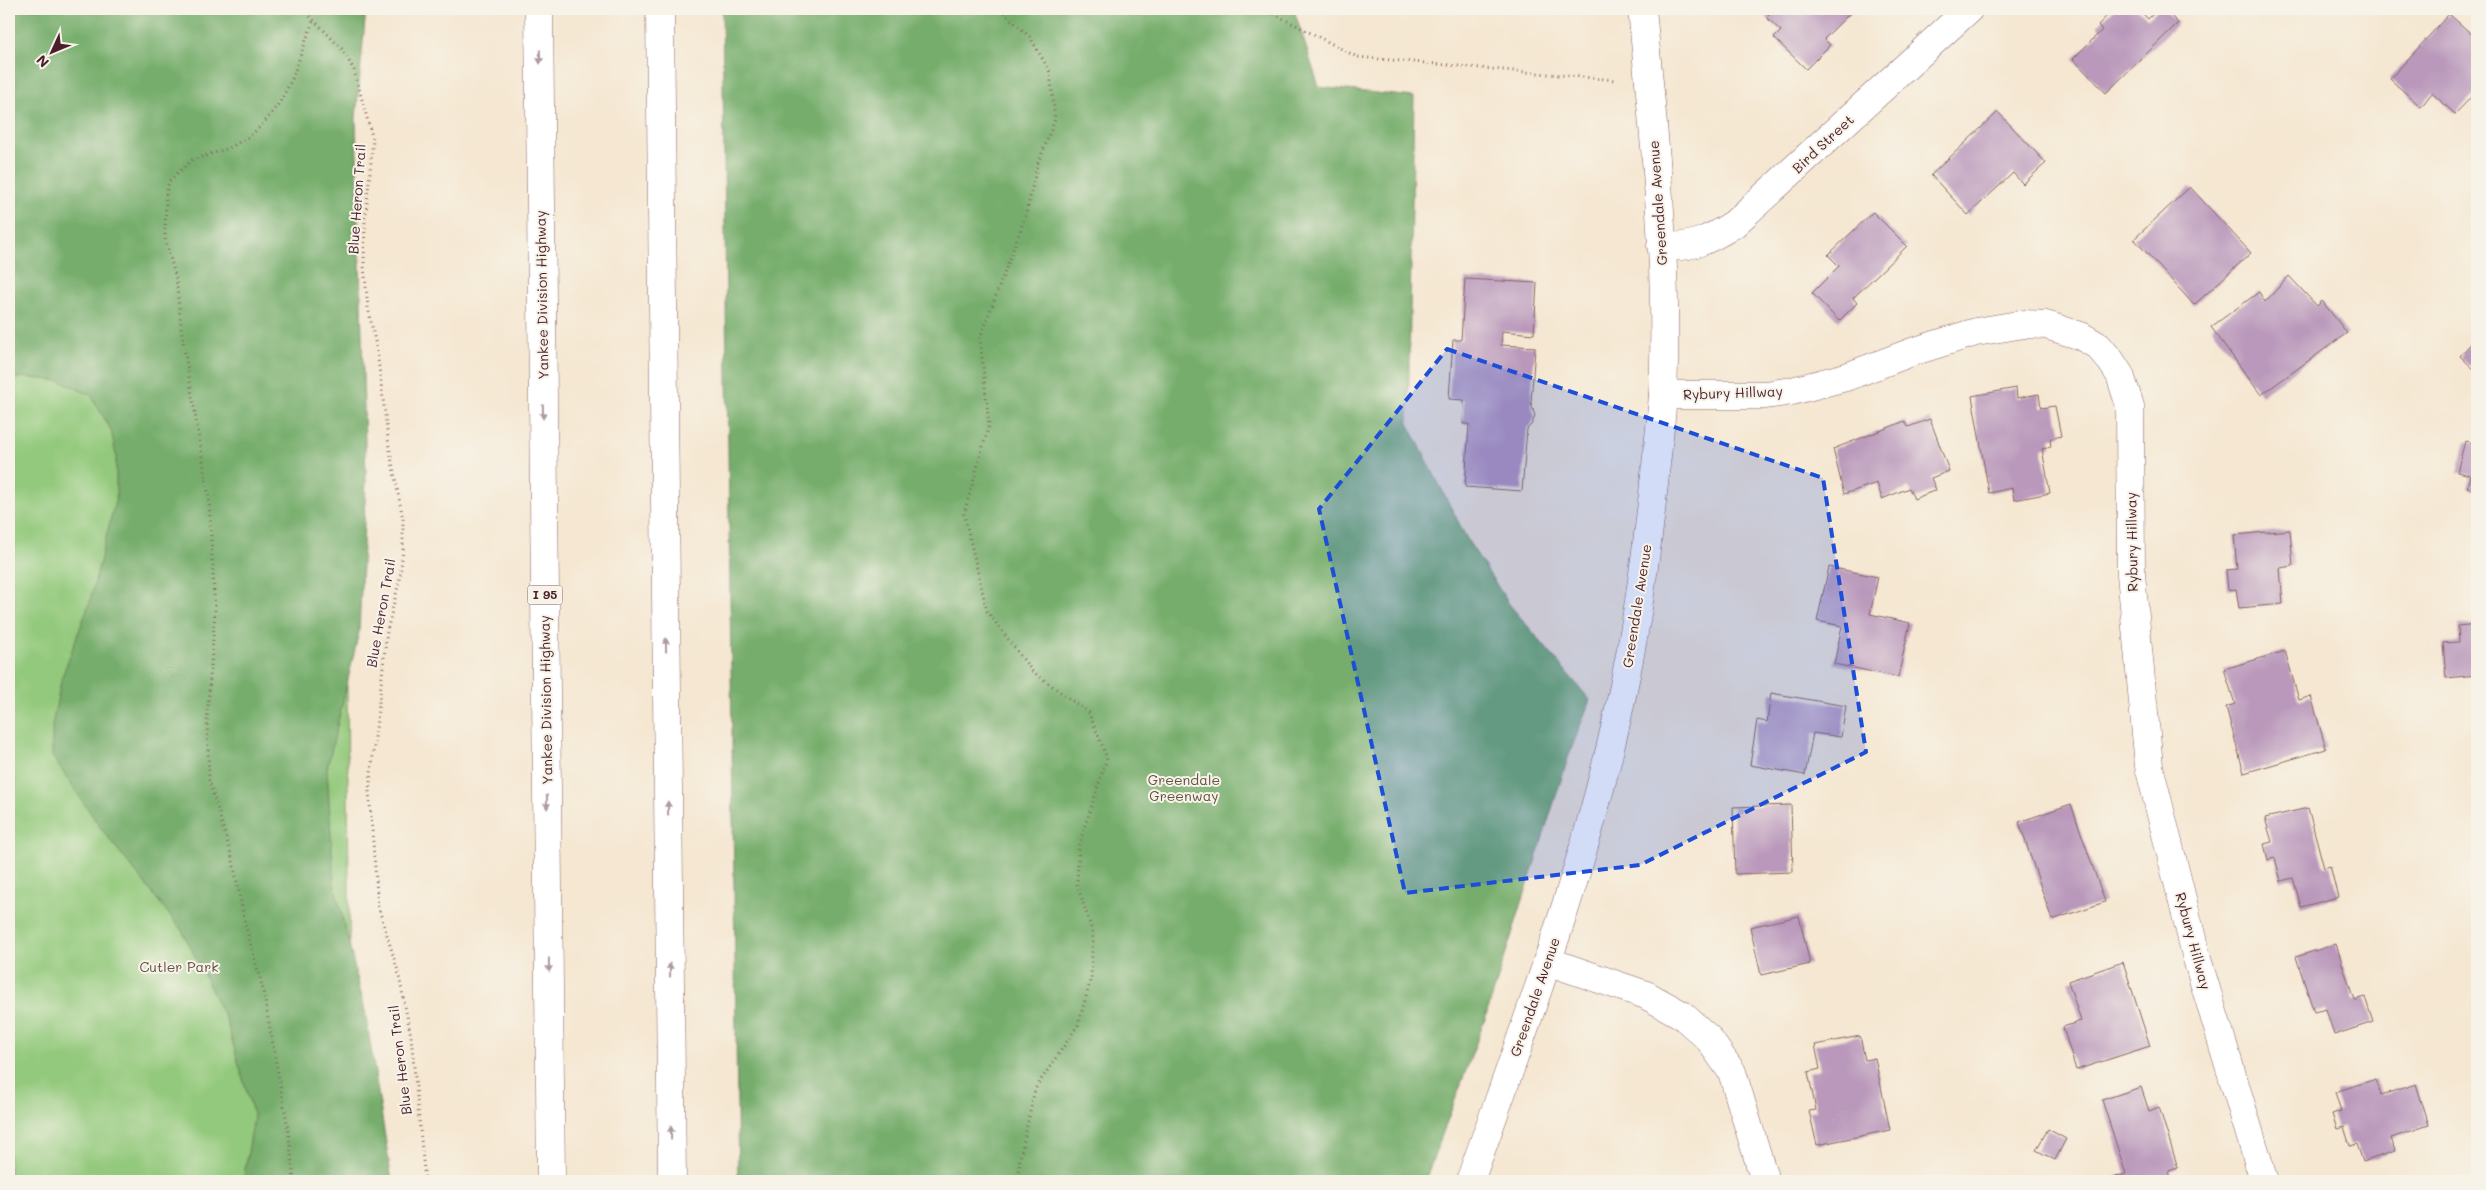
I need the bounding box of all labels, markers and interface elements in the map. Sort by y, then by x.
north arrow [28,28,78,78]
one-way arrow [536,50,544,66]
text: N [32,51,53,72]
street label: Bird Street [1788,110,1858,177]
street label: Greendale Avenue [1644,140,1671,266]
street label: Blue Heron Trail [343,143,370,255]
street label: Yankee Division Highway [531,210,552,380]
street label: Rybury Hillway [1683,381,1783,404]
one-way arrow [539,405,547,421]
street label: Rybury Hillway [2121,492,2142,592]
street label: Greendale Avenue [1617,543,1656,669]
street label: Blue Heron Trail [362,557,399,669]
road number: I 95 [528,586,562,604]
street label: Yankee Division Highway [535,615,556,785]
one-way arrow [662,637,670,653]
park label: Greendale Greenway [1148,770,1220,805]
one-way arrow [544,795,552,811]
one-way arrow [664,799,672,815]
street label: Rybury Hillway [2171,890,2216,992]
street label: Greendale Avenue [1505,935,1564,1059]
park label: Cutler Park [139,957,219,976]
one-way arrow [545,957,553,973]
one-way arrow [665,962,673,978]
street label: Blue Heron Trail [383,1004,416,1116]
one-way arrow [667,1124,675,1140]

